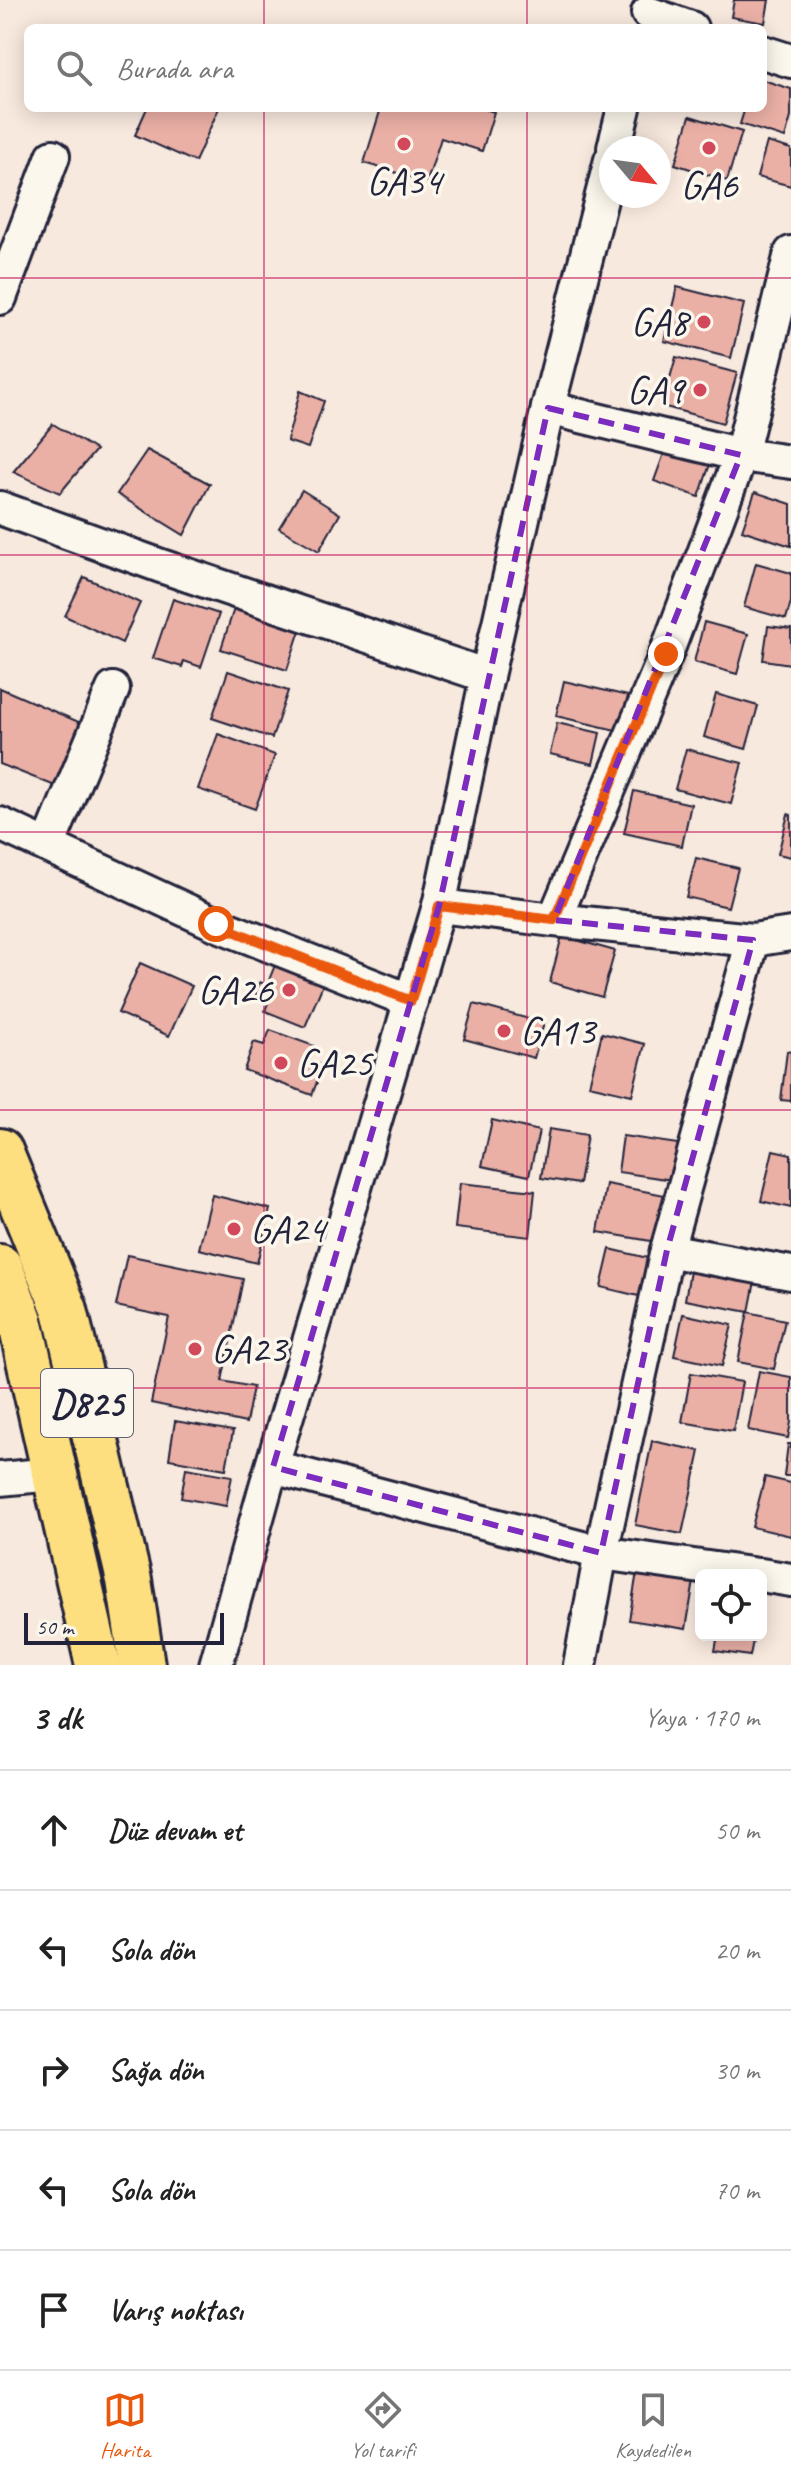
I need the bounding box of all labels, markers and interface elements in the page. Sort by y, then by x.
search box [24,24,767,112]
icon: search [52,46,96,90]
text: Burada ara [116,49,233,87]
marker: GA34 [395,135,413,153]
north arrow [599,136,671,208]
marker: GA6 [700,139,718,157]
place label: GA34 [366,156,446,206]
place label: GA6 [680,160,739,210]
place label: GA8 [631,297,692,347]
marker: GA8 [695,313,713,331]
place label: GA9 [627,365,687,415]
marker: GA9 [691,381,709,399]
route end [648,636,684,672]
route start [198,906,234,942]
place label: GA26 [198,965,274,1015]
marker: GA26 [280,981,298,999]
place label: GA13 [520,1006,598,1056]
marker: GA13 [495,1022,513,1040]
place label: GA25 [297,1038,374,1088]
marker: GA25 [272,1054,290,1072]
place label: GA24 [250,1204,329,1254]
marker: GA24 [225,1220,243,1238]
place label: GA23 [211,1324,289,1374]
marker: GA23 [186,1340,204,1358]
road number: D825 [41,1369,133,1437]
map controls [695,1569,767,1641]
button: locate [695,1569,767,1641]
scale bar [24,1609,224,1645]
text: 50 m [36,1613,73,1641]
text: 3 dk [32,1696,82,1739]
text: Yaya · 170 m [644,1701,759,1734]
icon: ahead [32,1808,76,1852]
text: Düz devam et [108,1811,242,1849]
text: 50 m [715,1814,759,1847]
icon: left [32,1928,76,1972]
text: Sola dön [108,1931,195,1969]
text: 20 m [715,1934,759,1967]
icon: right [32,2048,76,2092]
text: Sağa dön [108,2051,204,2089]
text: 30 m [715,2054,759,2087]
icon: left [32,2168,76,2212]
text: Sola dön [108,2171,195,2209]
text: 70 m [715,2174,759,2207]
icon: arrive [32,2288,76,2332]
text: Varış noktası [108,2291,243,2329]
tab: Harita [100,2388,150,2464]
tab: Yol tarifi [350,2388,415,2464]
tab: Kaydedilen [615,2388,691,2464]

